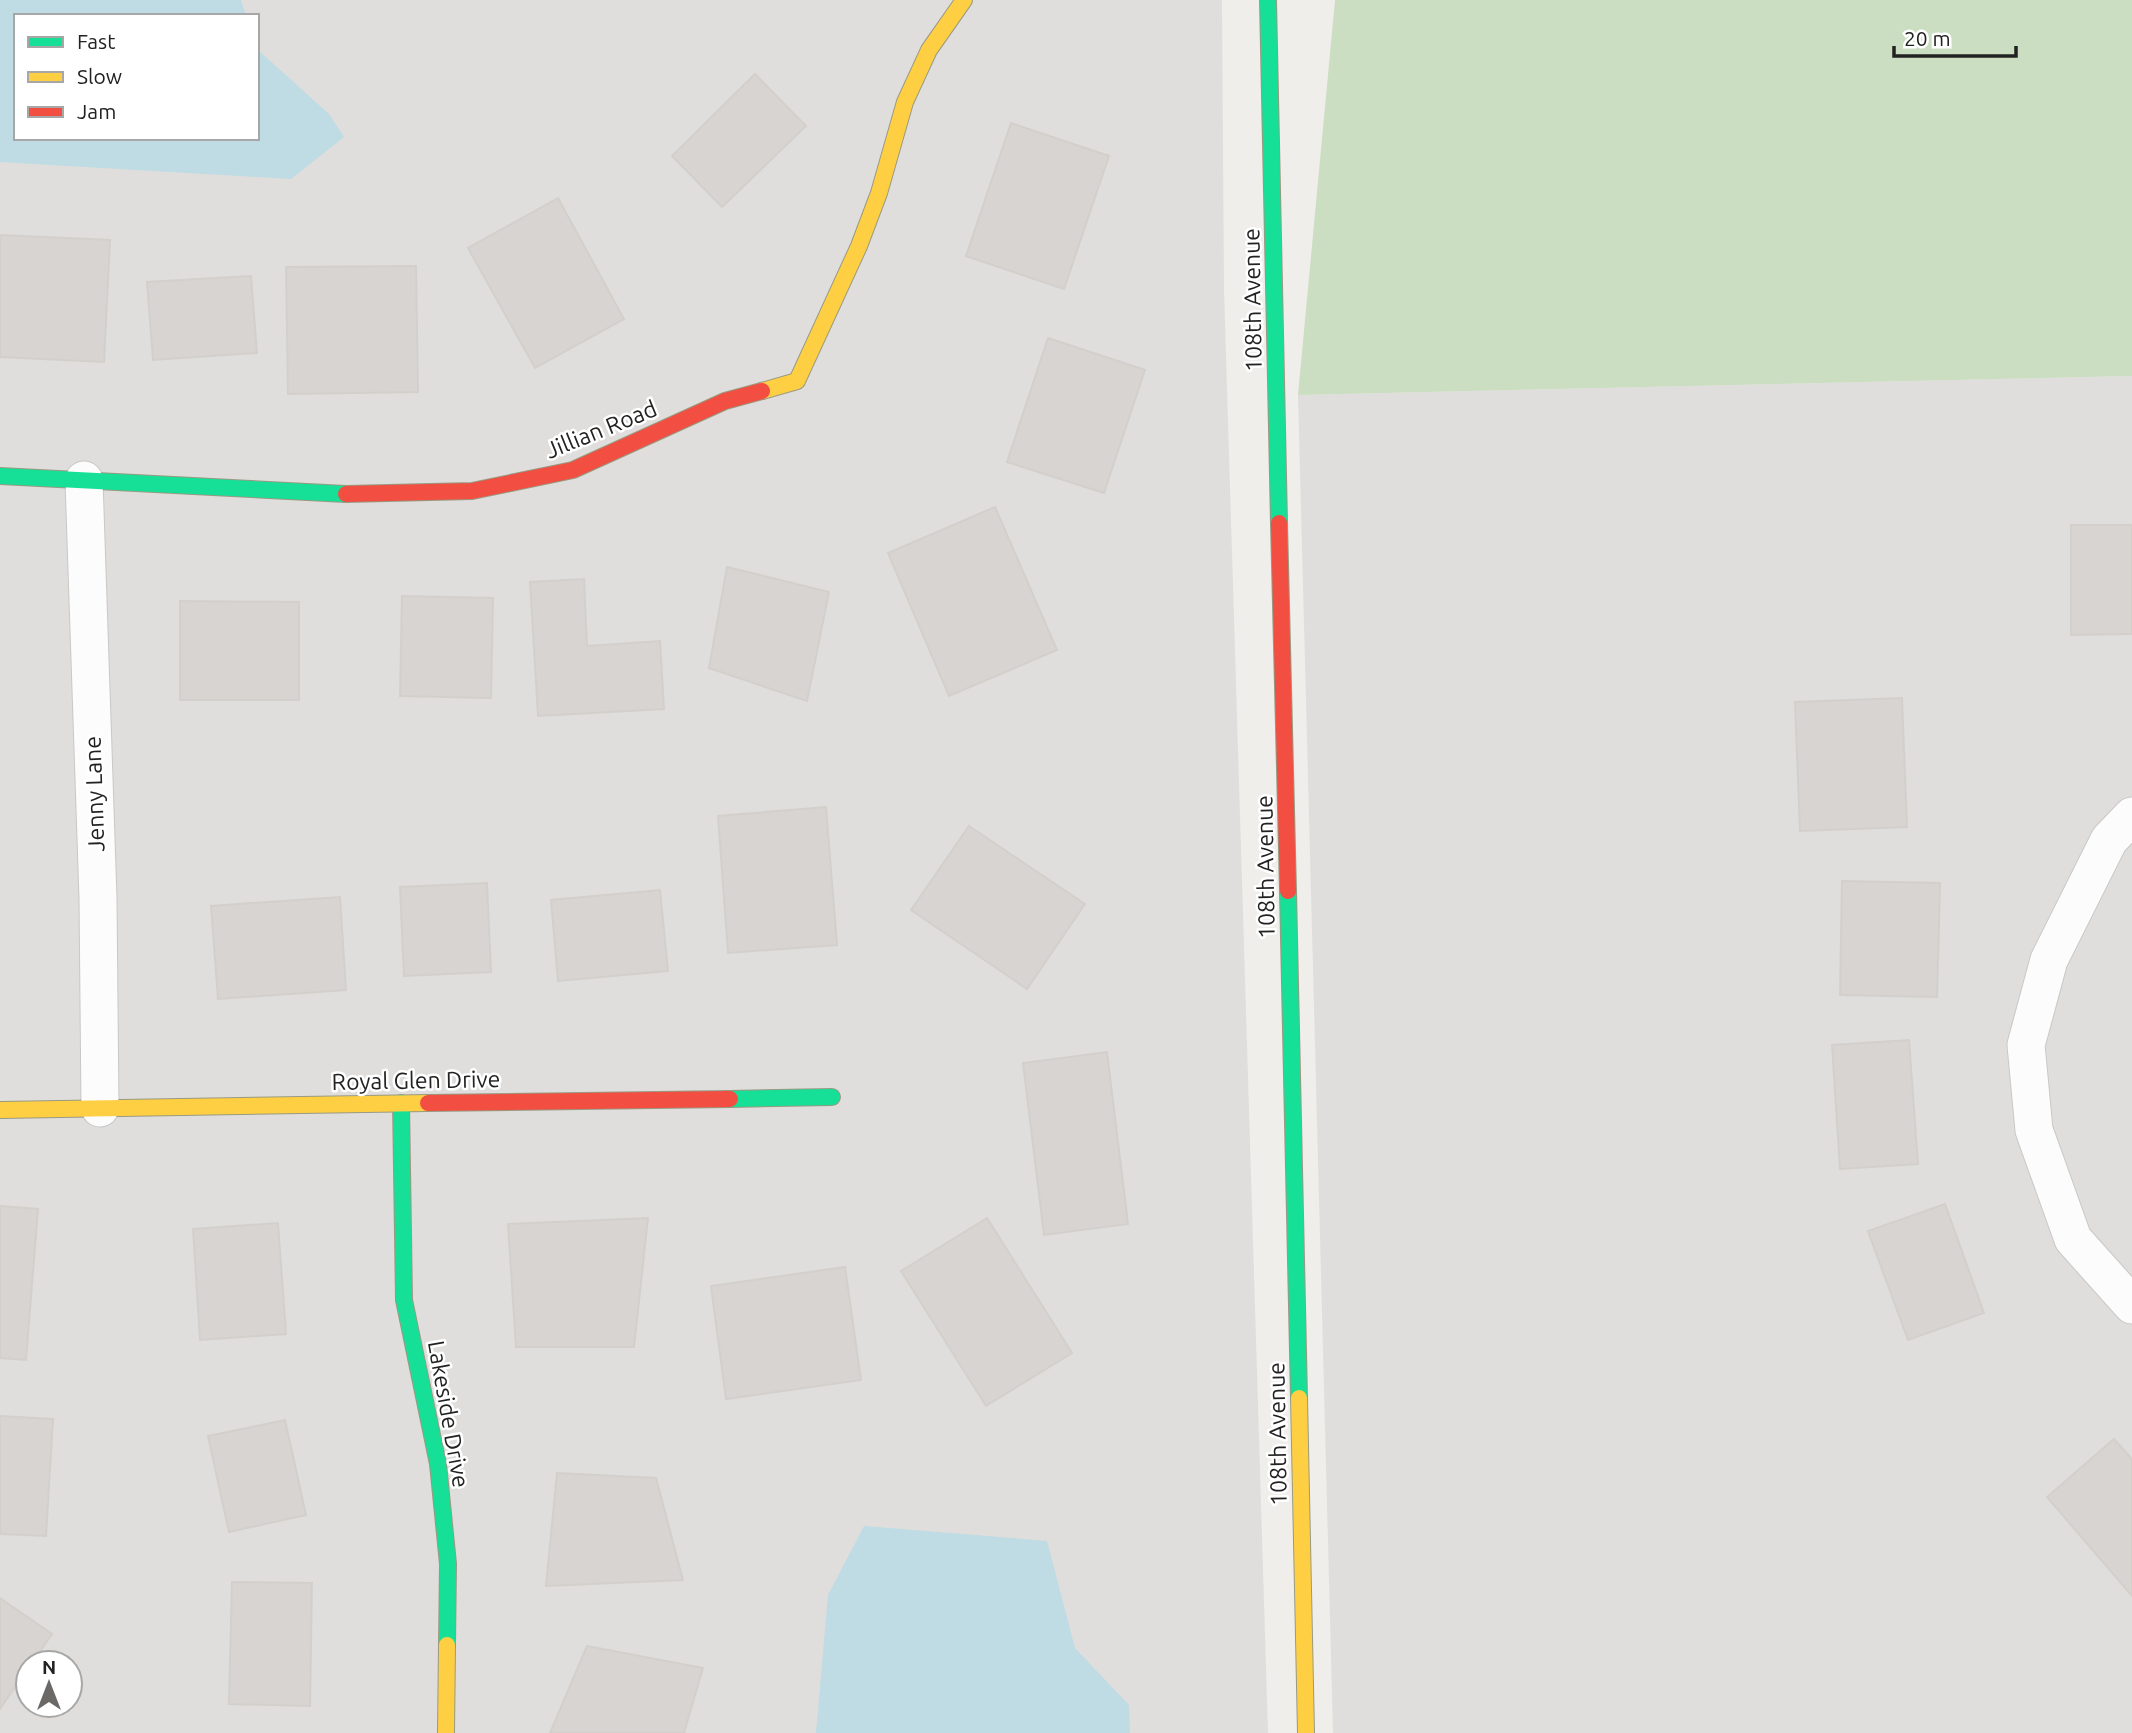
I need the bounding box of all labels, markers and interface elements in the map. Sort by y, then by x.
legend [14,14,259,140]
scale bar [1894,14,2016,58]
text: 20 m [1904,26,1951,50]
text: Fast [77,29,115,53]
text: Slow [77,64,122,88]
text: Jam [77,99,116,123]
street label: 108th Avenue [1238,228,1266,372]
street label: Jillian Road [542,395,660,463]
street label: Jenny Lane [79,736,109,852]
street label: 108th Avenue [1251,795,1279,939]
street label: Royal Glen Drive [331,1066,501,1094]
street label: Lakeside Drive [424,1339,474,1489]
street label: 108th Avenue [1263,1362,1291,1506]
north arrow [14,1649,84,1719]
text: N [42,1656,56,1678]

